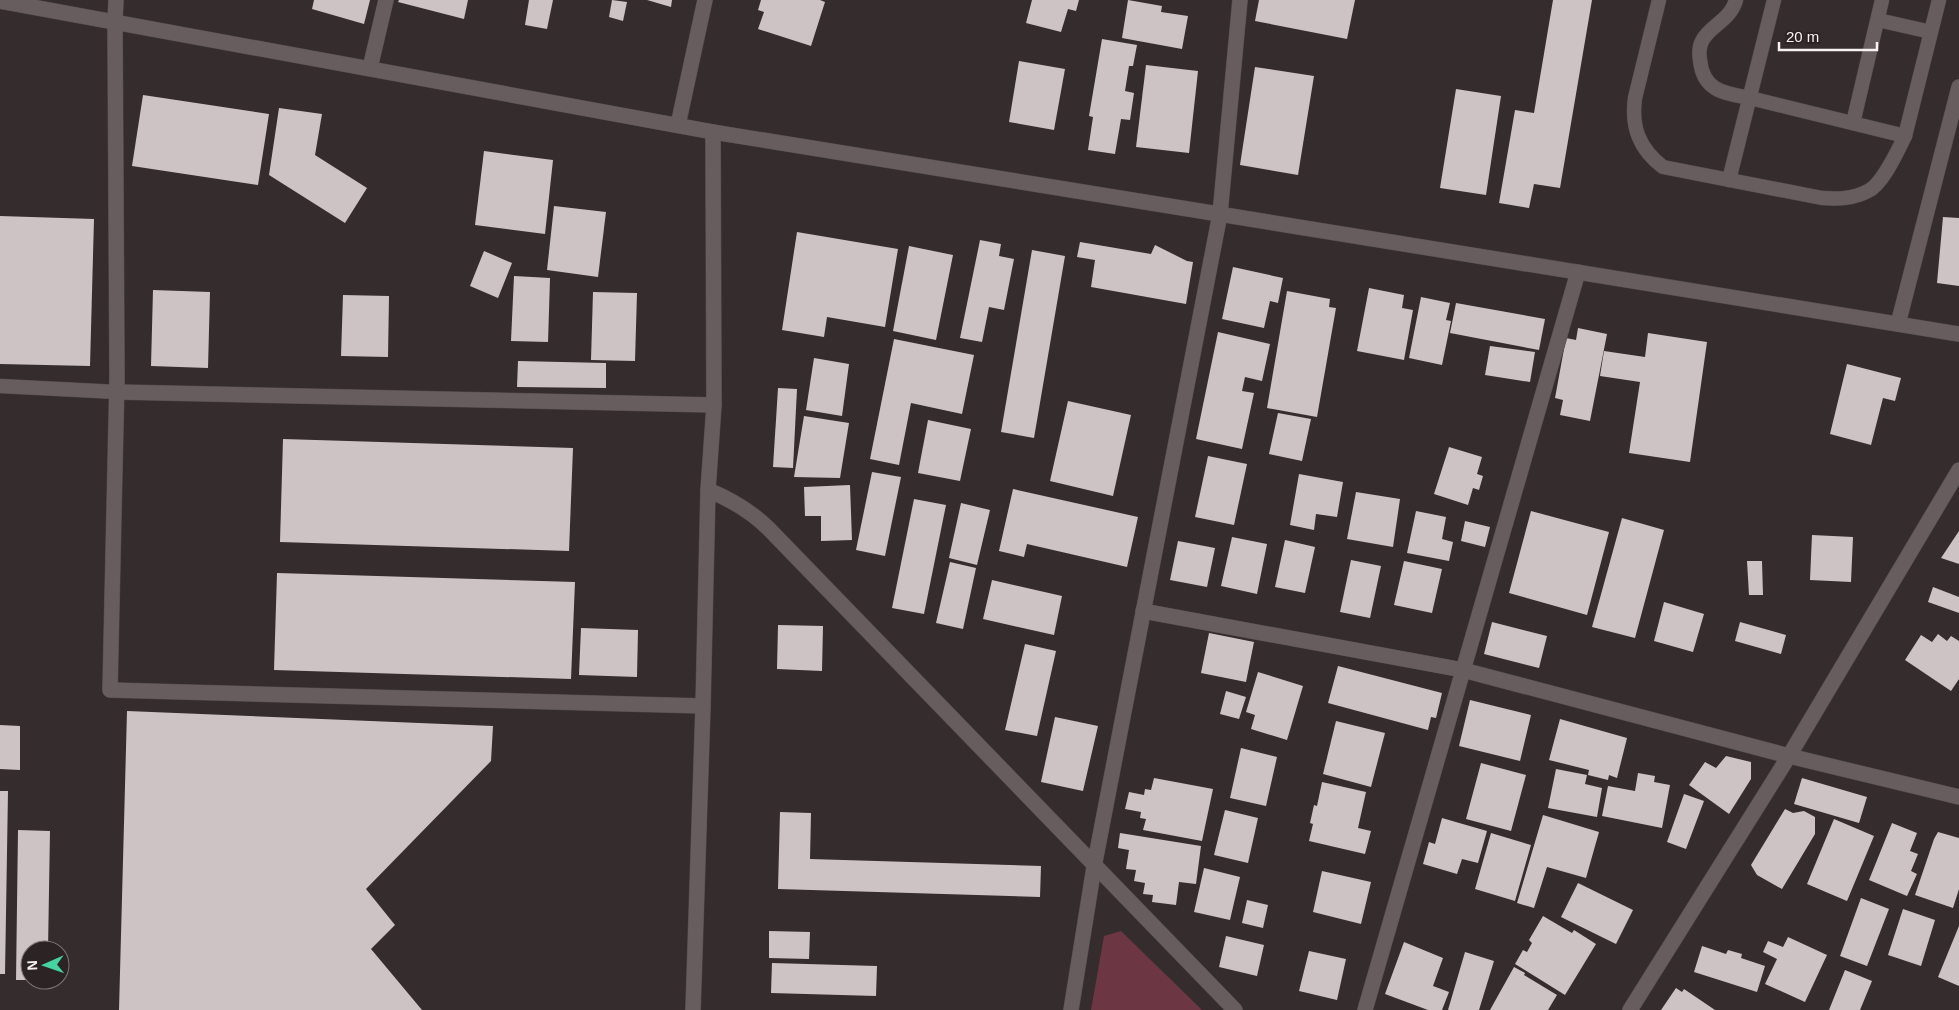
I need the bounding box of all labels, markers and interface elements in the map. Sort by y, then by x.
scale bar [1779,20,1876,52]
text: 20 m [1786,28,1819,45]
north arrow [20,940,70,990]
text: N [24,960,40,971]

